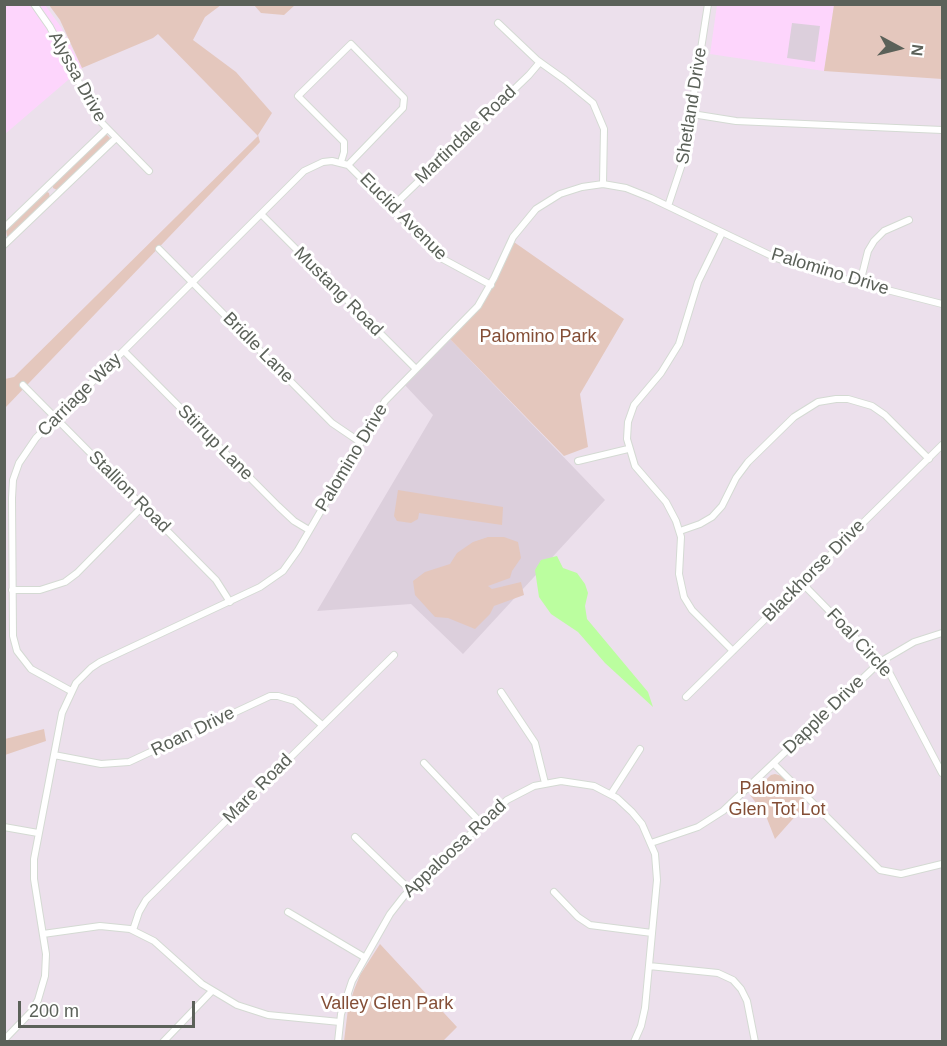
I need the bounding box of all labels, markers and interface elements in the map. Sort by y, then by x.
north arrow [869,18,929,78]
street label: Alyssa Drive [43,28,111,126]
text: N [908,43,927,57]
street label: Shetland Drive [672,46,712,166]
street label: Martindale Road [411,81,521,189]
street label: Euclid Avenue [355,169,451,265]
street label: Mustang Road [289,243,387,341]
street label: Palomino Drive [768,244,892,300]
street label: Bridle Lane [218,308,298,388]
park label: Palomino Park [479,326,597,348]
street label: Carriage Way [34,349,126,441]
street label: Palomino Drive [311,400,393,516]
street label: Stirrup Lane [173,401,257,485]
street label: Stallion Road [84,447,174,537]
street label: Blackhorse Drive [758,515,870,627]
street label: Foal Circle [822,604,896,682]
street label: Dapple Drive [779,671,869,759]
street label: Roan Drive [148,703,238,761]
street label: Mare Road [219,750,297,828]
park label: Palomino Glen Tot Lot [728,778,826,820]
street label: Appaloosa Road [399,796,511,902]
scale bar [21,989,198,1027]
park label: Valley Glen Park [321,993,453,1015]
text: 200 m [29,1001,79,1021]

